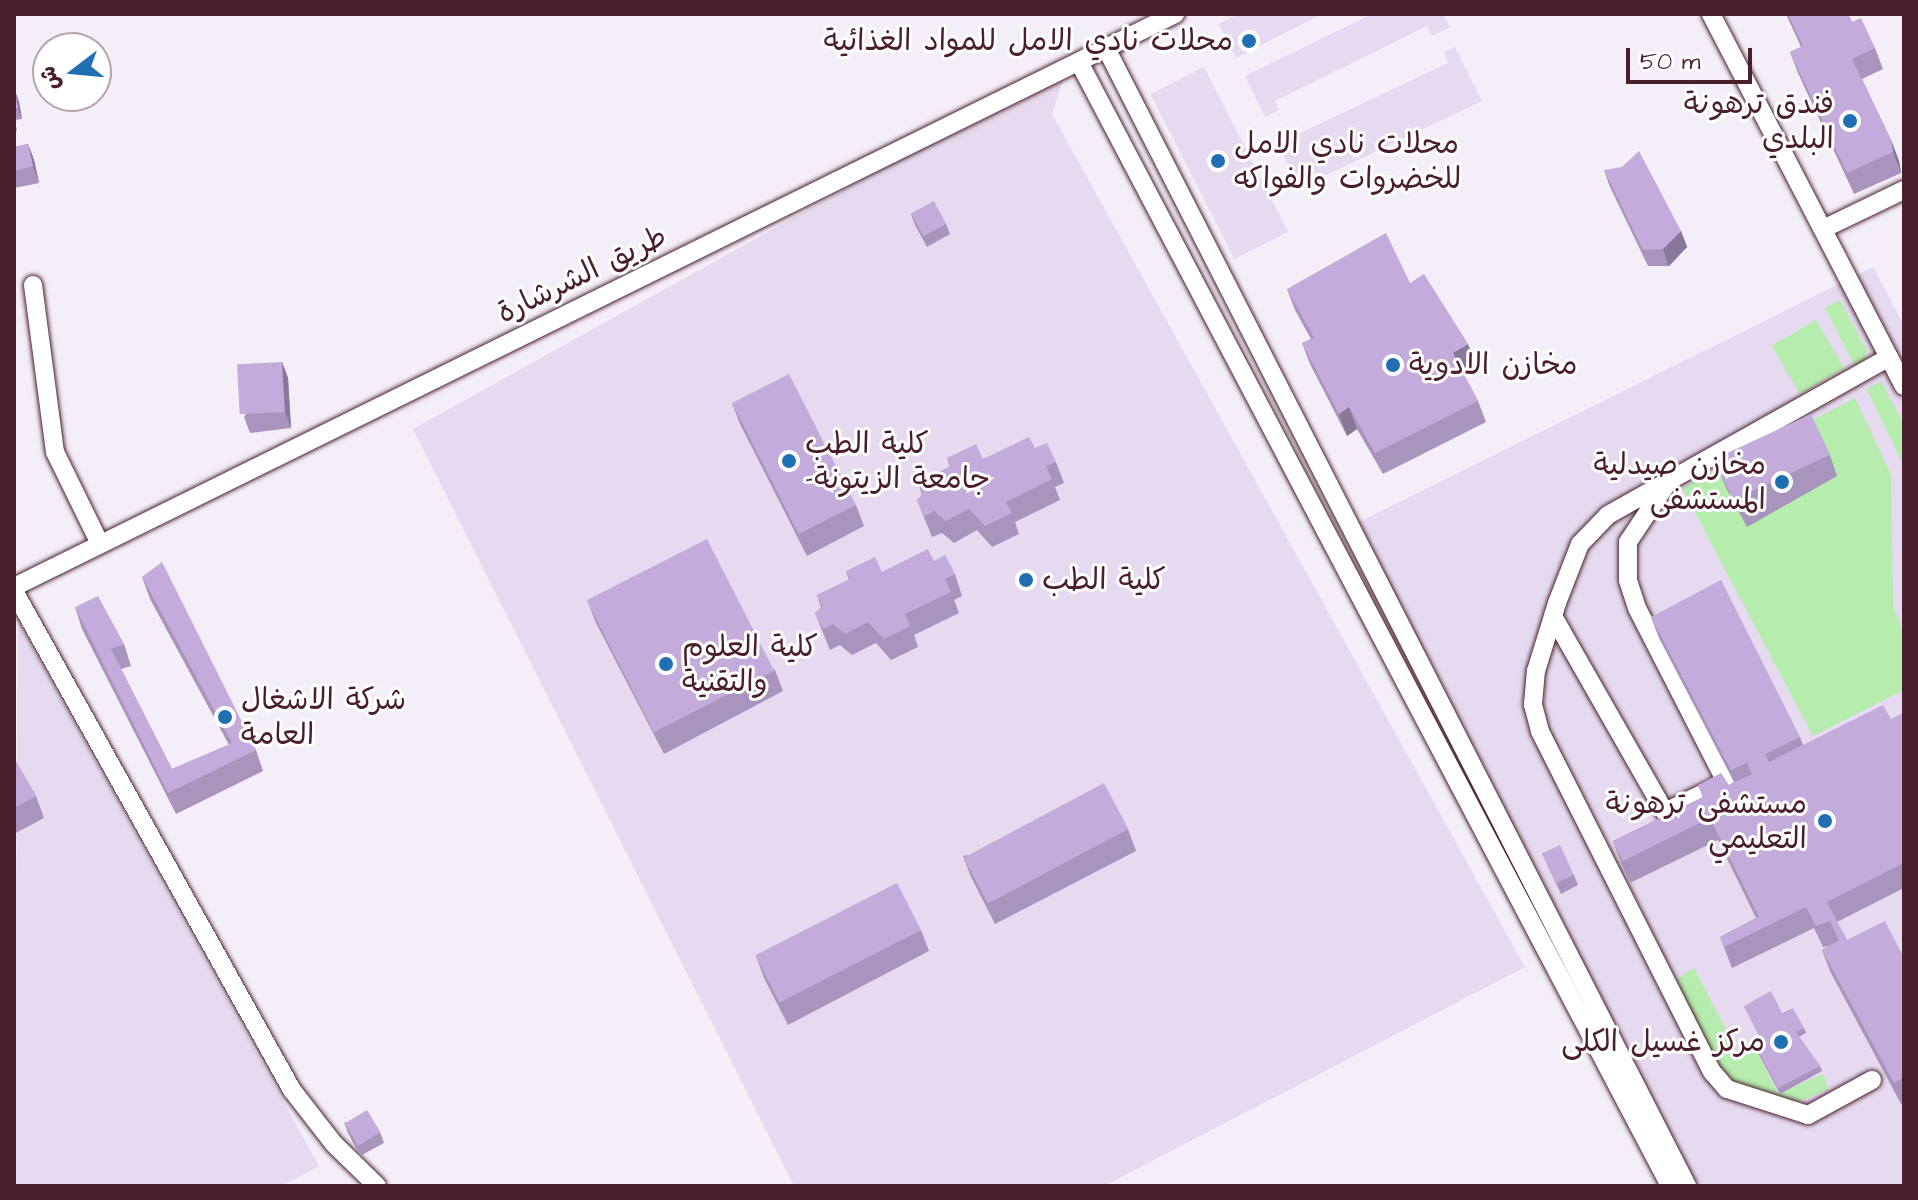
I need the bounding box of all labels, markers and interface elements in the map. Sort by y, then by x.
place label: محلات نادي الامل للمواد الغذائية [823,23,1233,59]
north arrow [32,32,112,112]
marker: محلات نادي الامل للمواد الغذائية [1240,32,1258,50]
scale bar [1630,32,1756,82]
text: 50 m [1640,45,1700,79]
text: ش [32,62,69,94]
place label: فندق ترهونة البلدي [1684,86,1834,156]
marker: فندق ترهونة البلدي [1841,112,1859,130]
place label: محلات نادي الامل للخضروات والفواكه [1234,126,1461,196]
marker: محلات نادي الامل للخضروات والفواكه [1209,152,1227,170]
street label: طريق الشرشارة [491,218,673,332]
place label: مخازن الادوية [1409,347,1578,383]
marker: مخازن الادوية [1384,356,1402,374]
place label: كلية الطب -جامعة الزيتونة [805,426,990,496]
place label: مخازن صيدلية المستشفى [1594,447,1766,518]
marker: كلية الطب -جامعة الزيتونة [780,452,798,470]
marker: مخازن صيدلية المستشفى [1773,473,1791,491]
place label: كلية الطب [1042,562,1166,598]
marker: كلية الطب [1017,571,1035,589]
place label: كلية العلوم والتقنية [682,629,818,700]
marker: كلية العلوم والتقنية [657,655,675,673]
place label: شركة الاشغال العامة [241,682,406,752]
marker: شركة الاشغال العامة [216,708,234,726]
place label: مستشفى ترهونة التعليمي [1605,786,1807,856]
marker: مستشفى ترهونة التعليمي [1814,810,1836,832]
place label: مركز غسيل الكلى [1561,1024,1765,1060]
marker: مركز غسيل الكلى [1772,1033,1790,1051]

